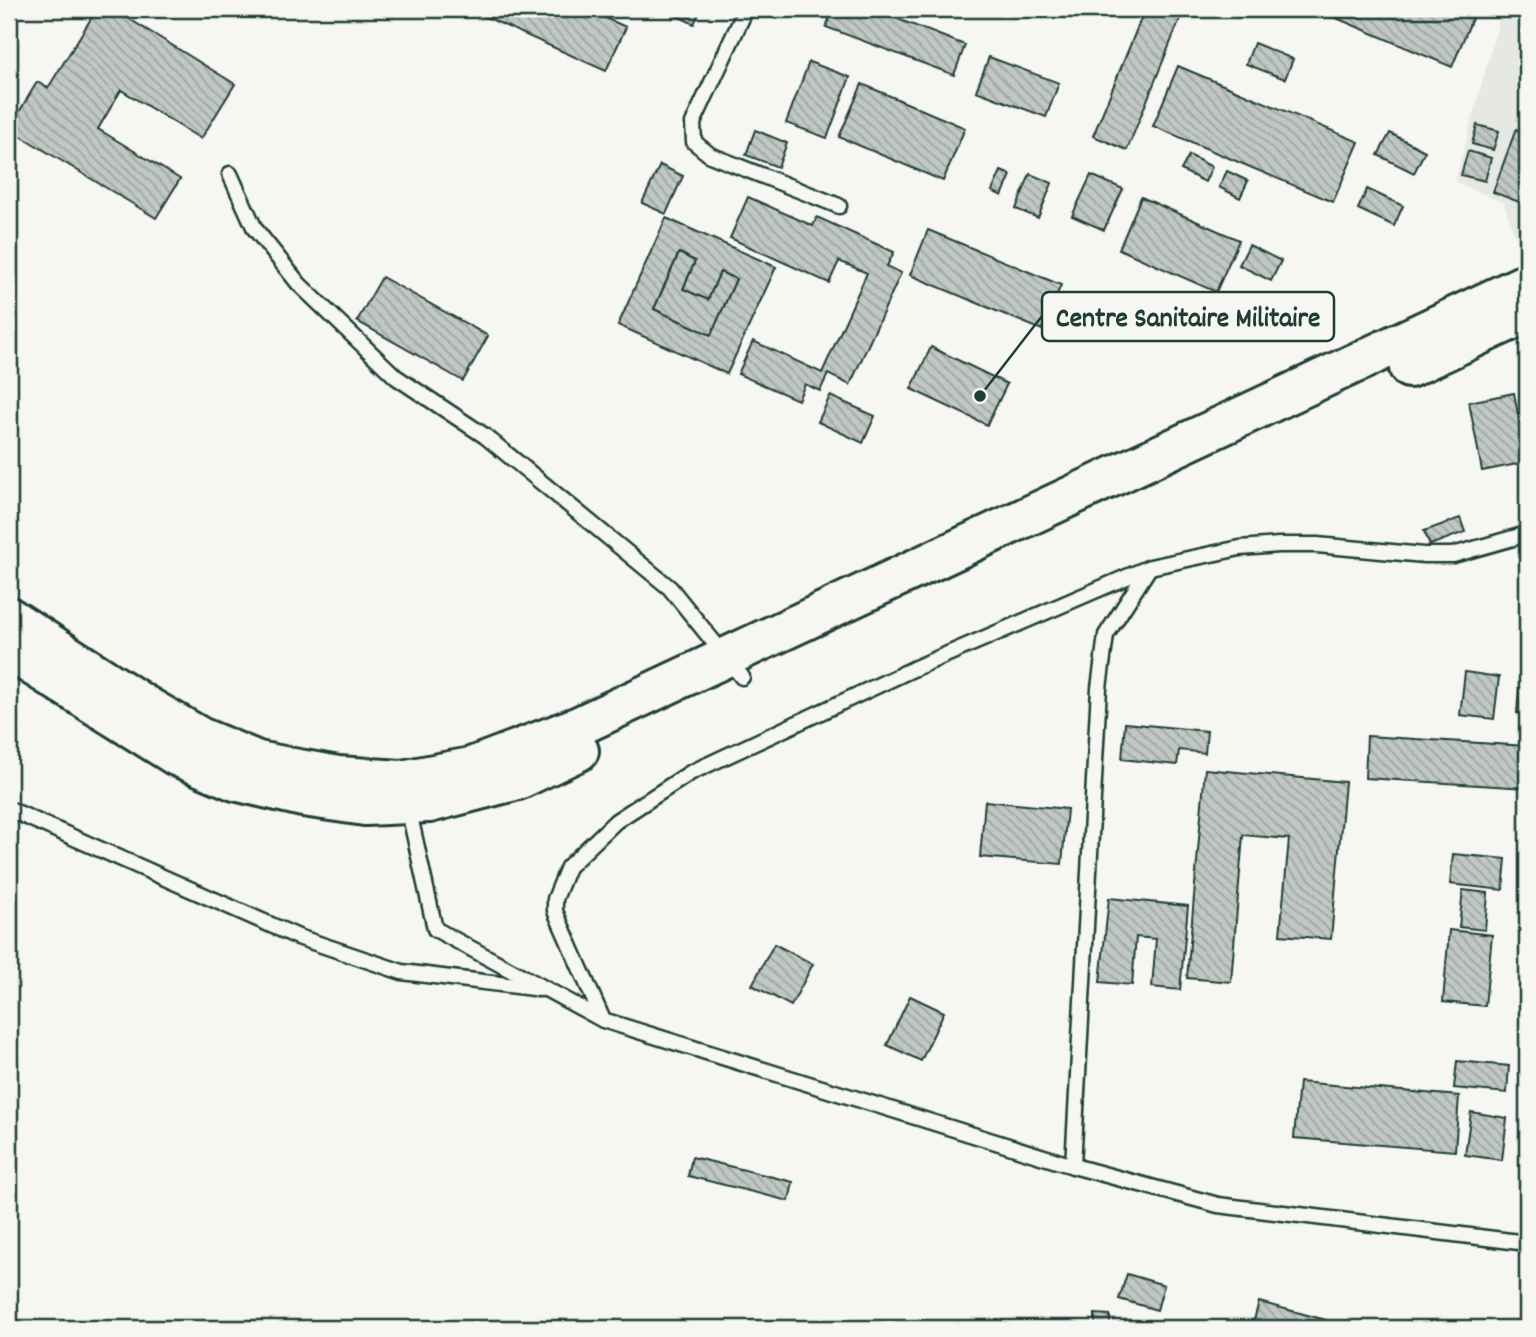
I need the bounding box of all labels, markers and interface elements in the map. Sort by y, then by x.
callout: Centre Sanitaire Militaire [1042,292,1334,341]
text: Centre Sanitaire Militaire [1056,301,1320,341]

